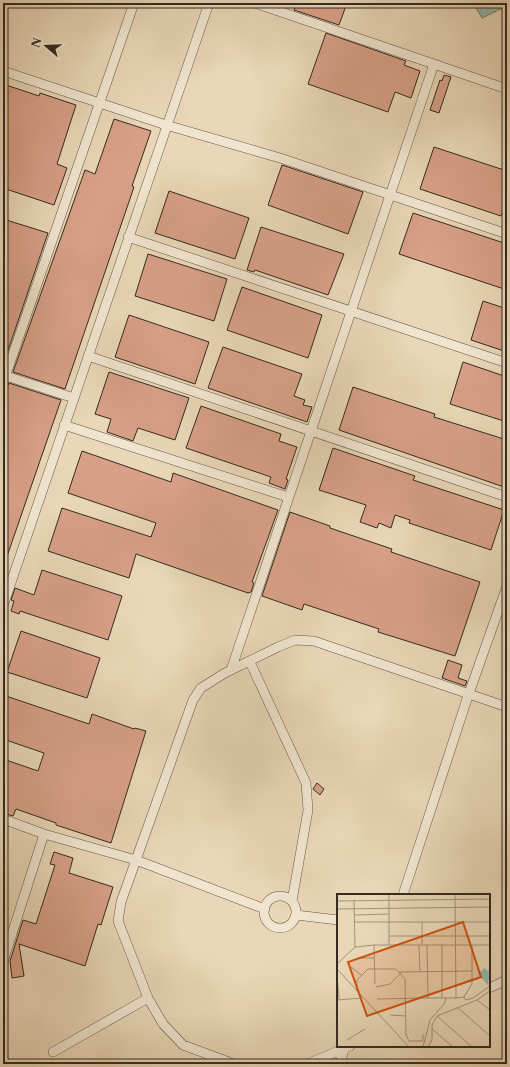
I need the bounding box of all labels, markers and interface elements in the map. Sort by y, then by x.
north arrow [26,26,66,66]
text: N [28,36,45,50]
inset map [337,894,490,1047]

